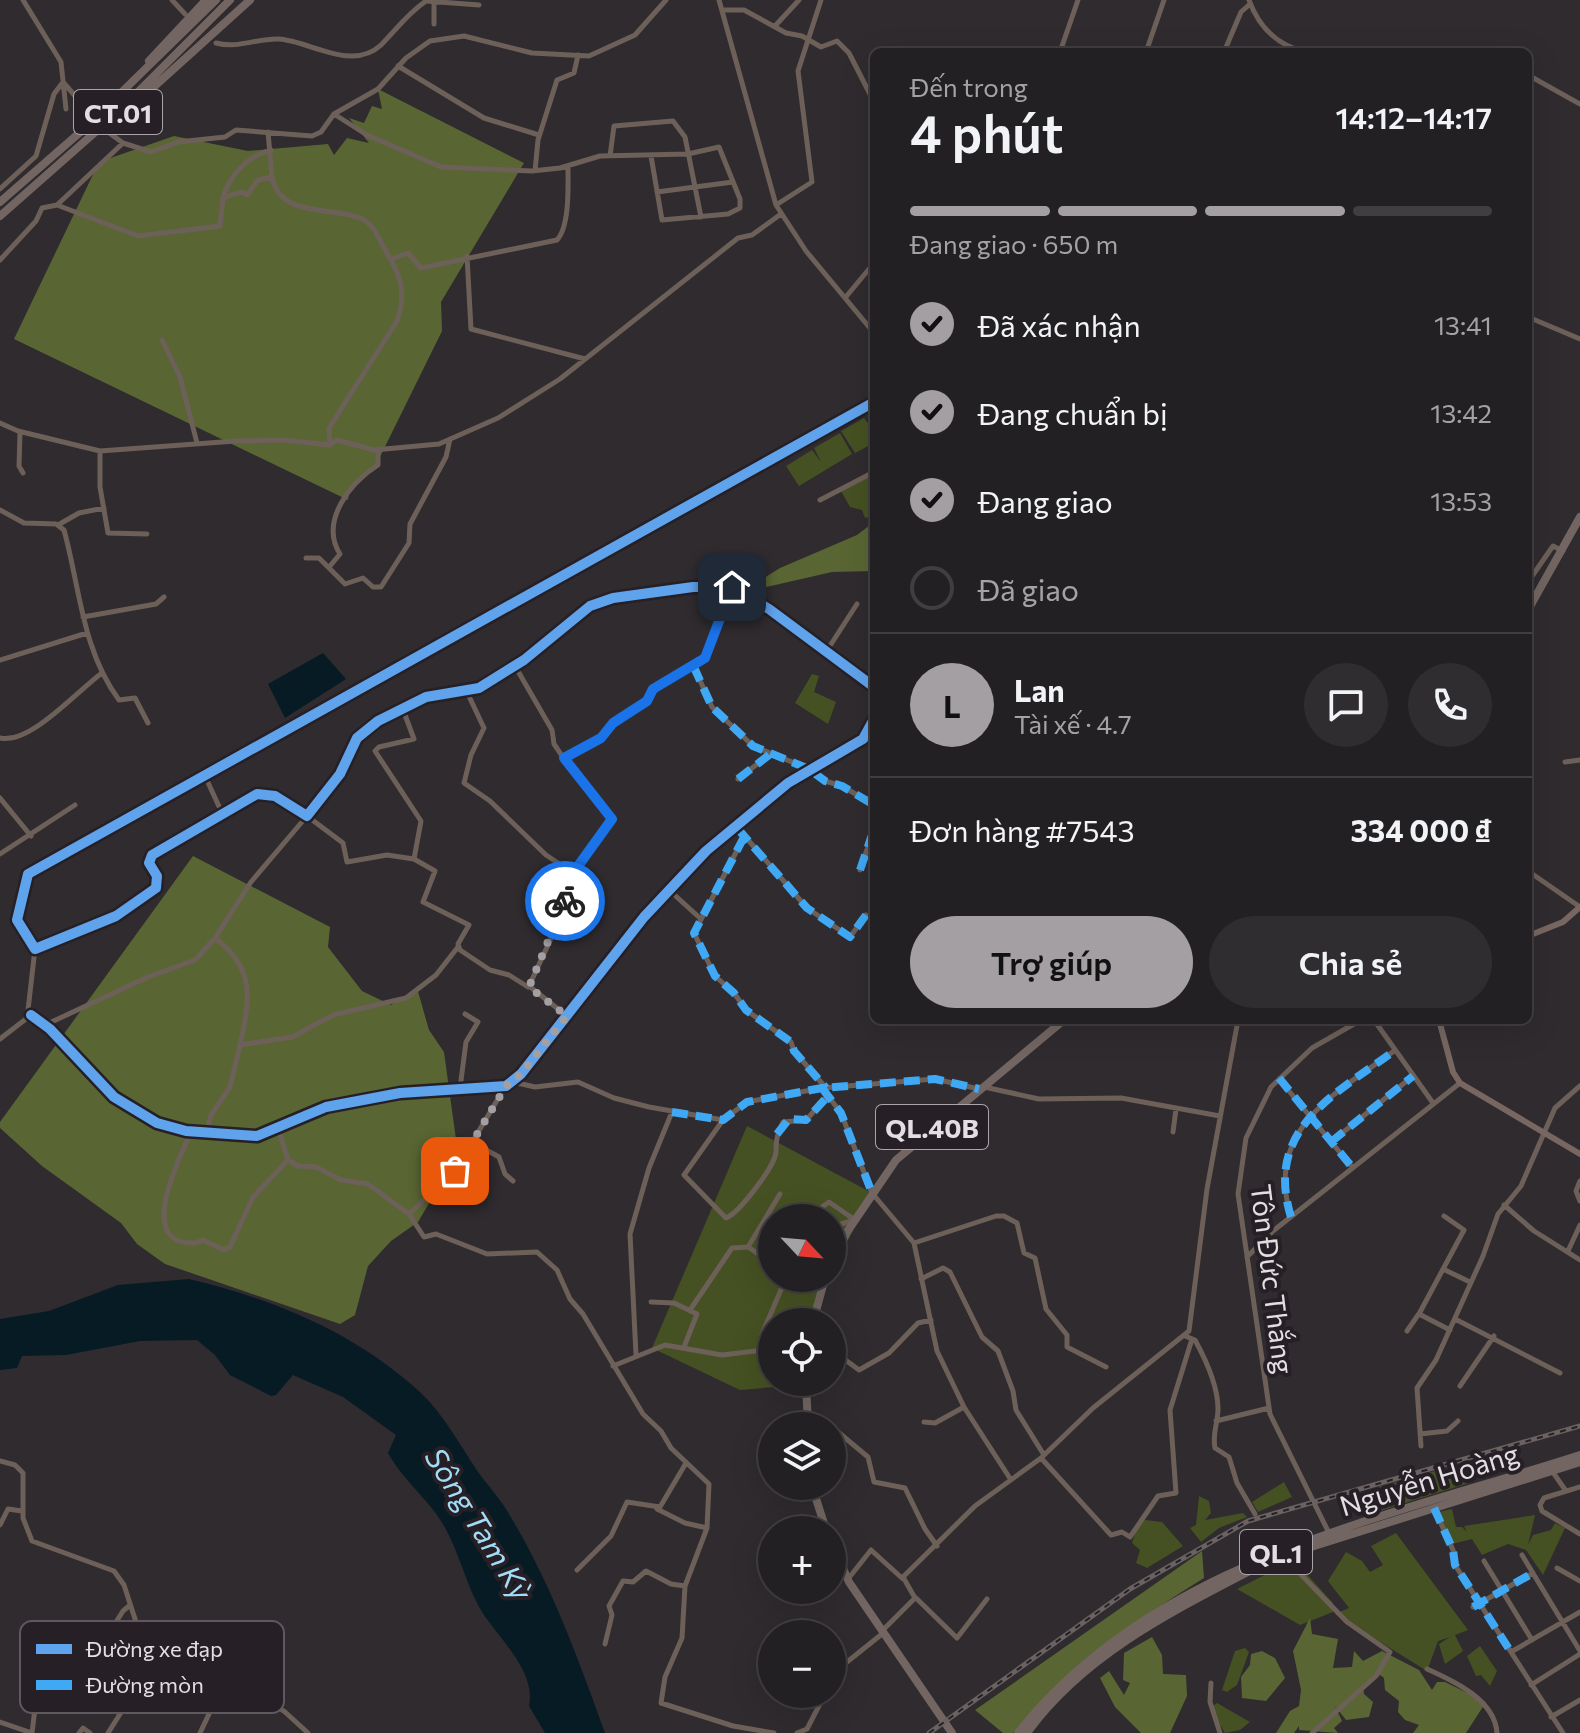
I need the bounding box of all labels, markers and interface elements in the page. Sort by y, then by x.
text: Đến trong [910,71,1028,102]
road number: CT.01 [74,90,162,134]
text: 14:12–14:17 [1335,98,1492,135]
text: 4 phút [910,100,1064,164]
text: Đang giao · 650 m [910,228,1118,259]
icon: check [910,302,954,346]
text: Đã xác nhận [978,306,1141,343]
text: 13:41 [1434,309,1492,340]
icon: check [910,390,954,434]
text: Đang chuẩn bị [978,394,1168,431]
text: 13:42 [1430,397,1492,428]
icon: check [910,478,954,522]
text: Đang giao [978,482,1113,519]
text: 13:53 [1430,485,1492,516]
pin [698,553,766,621]
icon: home [710,565,754,609]
text: Đã giao [978,570,1079,607]
button: chat [1304,663,1388,747]
button: phone [1408,663,1492,747]
text: Lan [1014,671,1065,708]
text: L [943,687,961,724]
text: Tài xế · 4.7 [1014,708,1132,739]
text: Đơn hàng #7543 [910,811,1135,848]
text: 334 000 ₫ [1350,811,1492,848]
courier [525,861,605,941]
icon: bike [543,879,587,923]
button: Trợ giúp [910,916,1193,1008]
button: Chia sẻ [1209,916,1492,1008]
road number: QL.40B [876,1105,988,1149]
pin [421,1137,489,1205]
icon: bag [433,1149,477,1193]
street label: Tôn Đức Thắng [1244,1182,1302,1376]
north arrow [758,1204,846,1292]
map controls [758,1204,846,1708]
button: locate [758,1308,846,1396]
button: layers [758,1412,846,1500]
street label: Nguyễn Hoàng [1335,1436,1523,1522]
water label: Sông Tam Kỳ [418,1440,542,1608]
button: + [758,1516,846,1604]
road number: QL.1 [1240,1530,1312,1574]
button: − [758,1620,846,1708]
legend [20,1621,284,1713]
text: Đường xe đạp [85,1635,223,1662]
text: Đường mòn [85,1671,204,1698]

